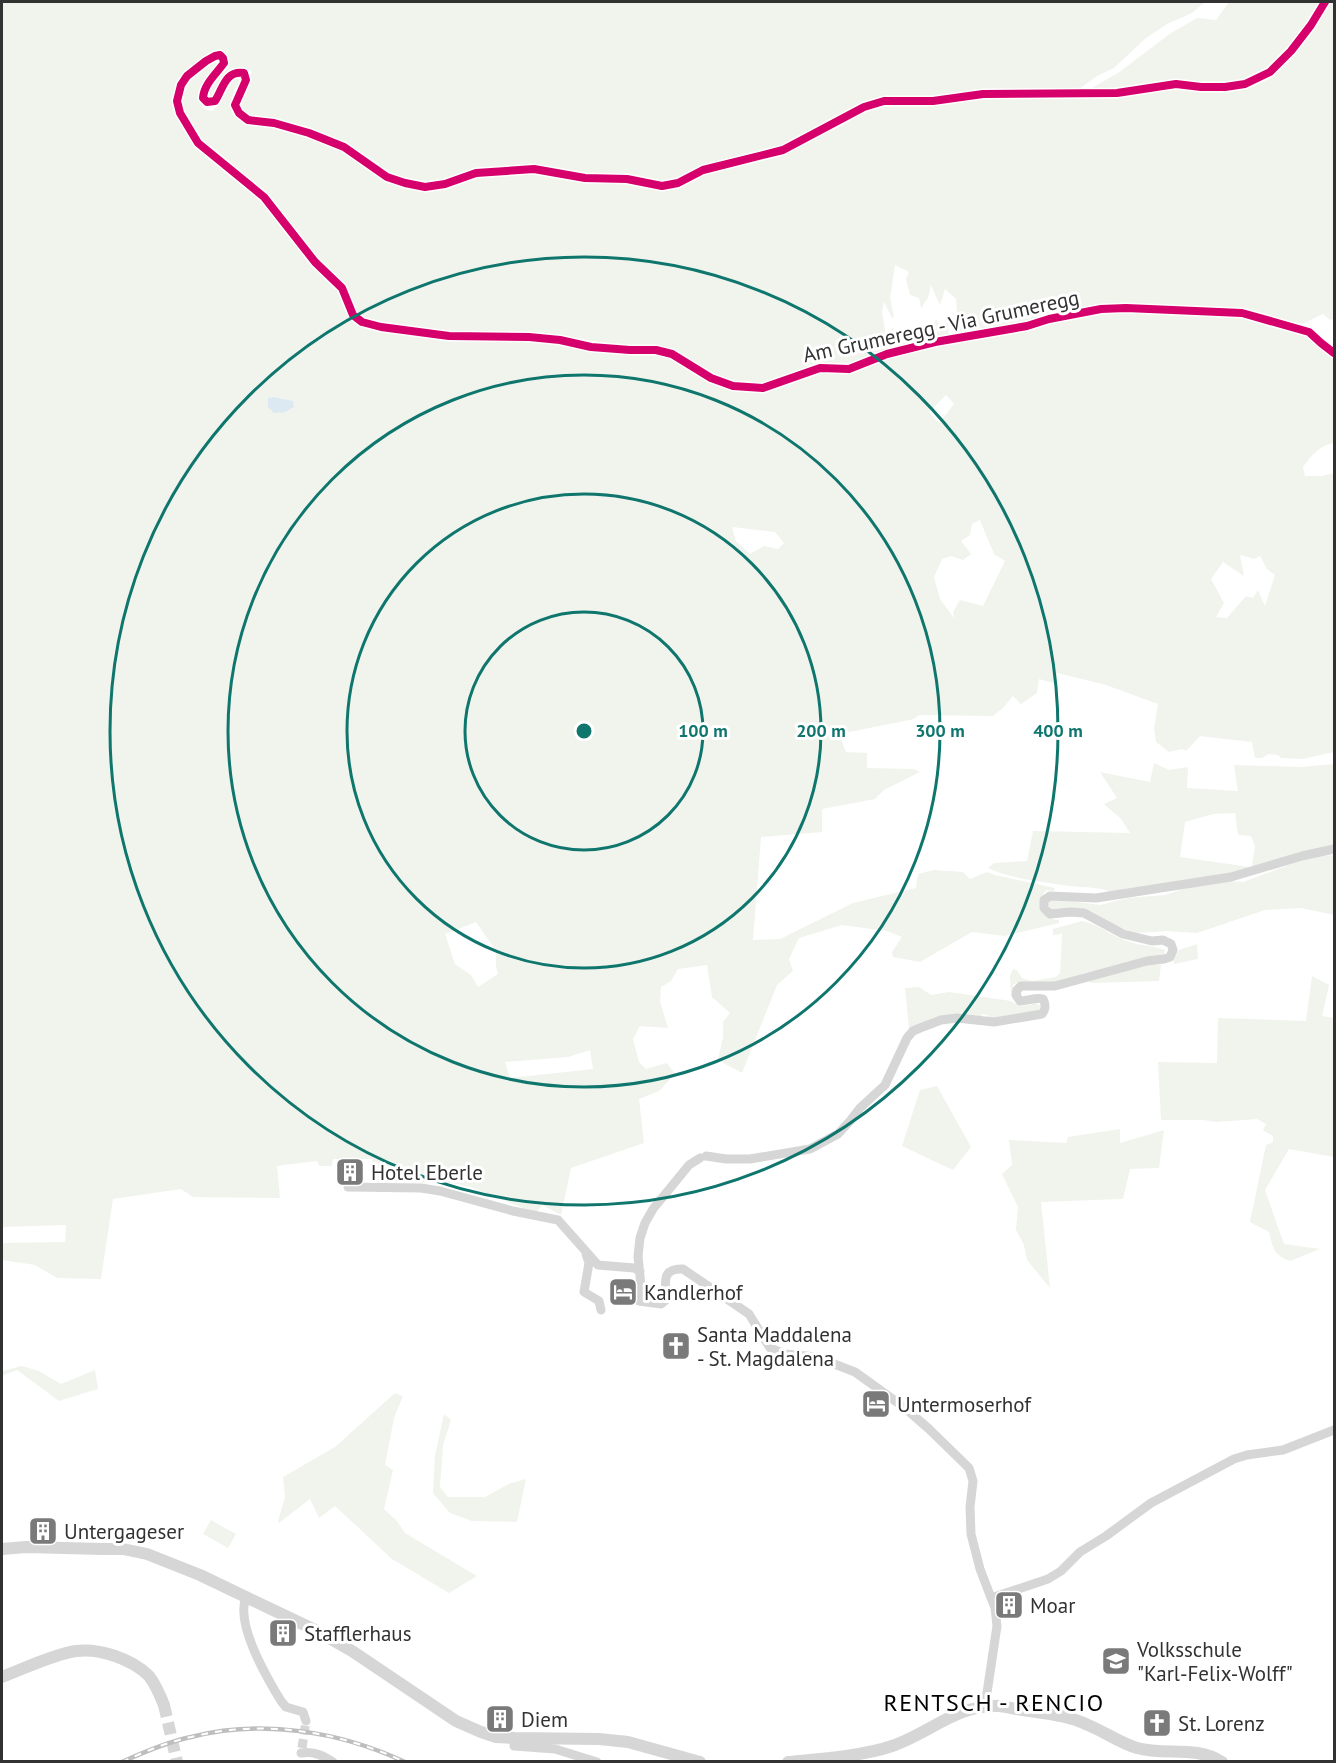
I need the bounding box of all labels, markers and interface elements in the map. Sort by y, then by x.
street label: Am Grumeregg - Via Grumeregg [800,284,1082,368]
text: 100 m [678,719,728,742]
text: 200 m [796,719,846,742]
text: 300 m [915,719,965,742]
text: 400 m [1033,719,1083,742]
centre of rings [574,721,594,741]
building icon: Hotel Eberle [334,1156,366,1188]
place label: Hotel Eberle [371,1159,483,1186]
hotel icon: Kandlerhof [607,1276,639,1308]
place label: Kandlerhof [644,1279,744,1306]
place label: Santa Maddalena - St. Magdalena [697,1321,852,1372]
church icon: Santa Maddalena - St. Magdalena [660,1330,692,1362]
hotel icon: Untermoserhof [860,1388,892,1420]
place label: Untermoserhof [897,1391,1032,1418]
building icon: Untergageser [27,1515,59,1547]
place label: Untergageser [64,1518,184,1545]
building icon: Moar [993,1589,1025,1621]
place label: Moar [1030,1592,1075,1619]
building icon: Stafflerhaus [267,1617,299,1649]
place label: Stafflerhaus [304,1620,412,1647]
place label: Volksschule "Karl-Felix-Wolff" [1136,1636,1293,1687]
school or university icon: Volksschule "Karl-Felix-Wolff" [1100,1645,1132,1677]
district label: RENTSCH - RENCIO [883,1687,1105,1718]
building icon: Diem [484,1703,516,1735]
place label: Diem [521,1706,568,1733]
church icon: St. Lorenz [1141,1707,1173,1739]
place label: St. Lorenz [1178,1710,1265,1737]

